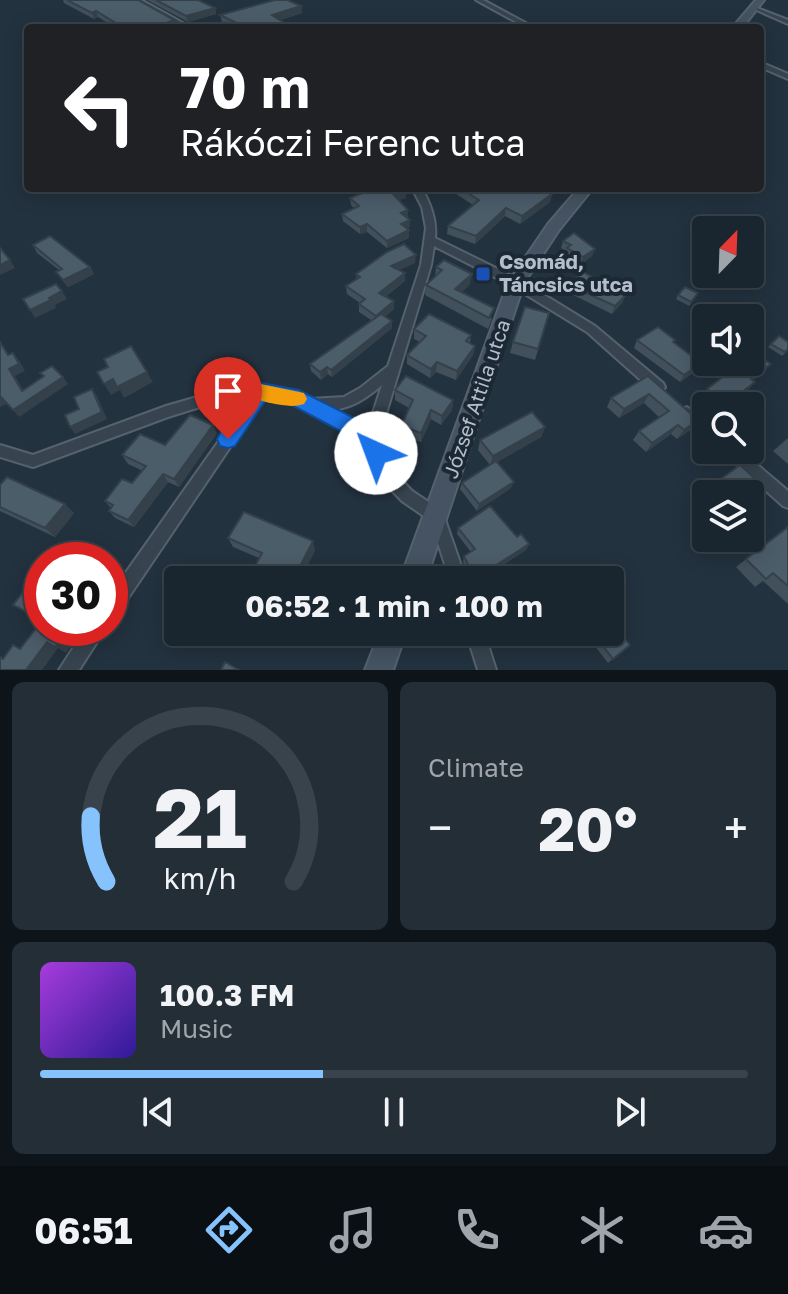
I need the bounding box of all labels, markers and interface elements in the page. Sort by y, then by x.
text: 70 m [180,53,310,120]
icon: left [48,56,152,160]
text: Rákóczi Ferenc utca [180,121,526,164]
north arrow [692,216,764,288]
map controls [692,216,764,552]
place label: Csomád, Táncsics utca [499,249,633,296]
marker: Csomád, Táncsics utca [474,265,492,283]
button: sound [692,304,764,376]
street label: József Attila utca [438,316,514,481]
pin [194,357,262,439]
icon: arrive [206,369,250,413]
button: search [692,392,764,464]
position arrow [334,411,418,495]
button: layers [692,480,764,552]
speed limit sign: 30 [24,542,128,646]
text: 06:52 · 1 min · 100 m [245,588,543,624]
text: Climate [428,752,524,783]
text: 21 [153,766,247,866]
text: 20° [539,792,638,864]
text: − [428,801,452,854]
text: + [724,801,748,854]
text: km/h [164,861,236,895]
text: 100.3 FM [160,977,294,1013]
text: Music [160,1013,233,1044]
icon: previous [136,1090,180,1134]
icon: pause [372,1090,416,1134]
icon: next [608,1090,652,1134]
icon: directions [201,1202,257,1258]
icon: music [325,1202,381,1258]
icon: phone [449,1202,505,1258]
icon: climate [574,1202,630,1258]
icon: car [698,1202,754,1258]
text: 06:51 [34,1209,132,1252]

